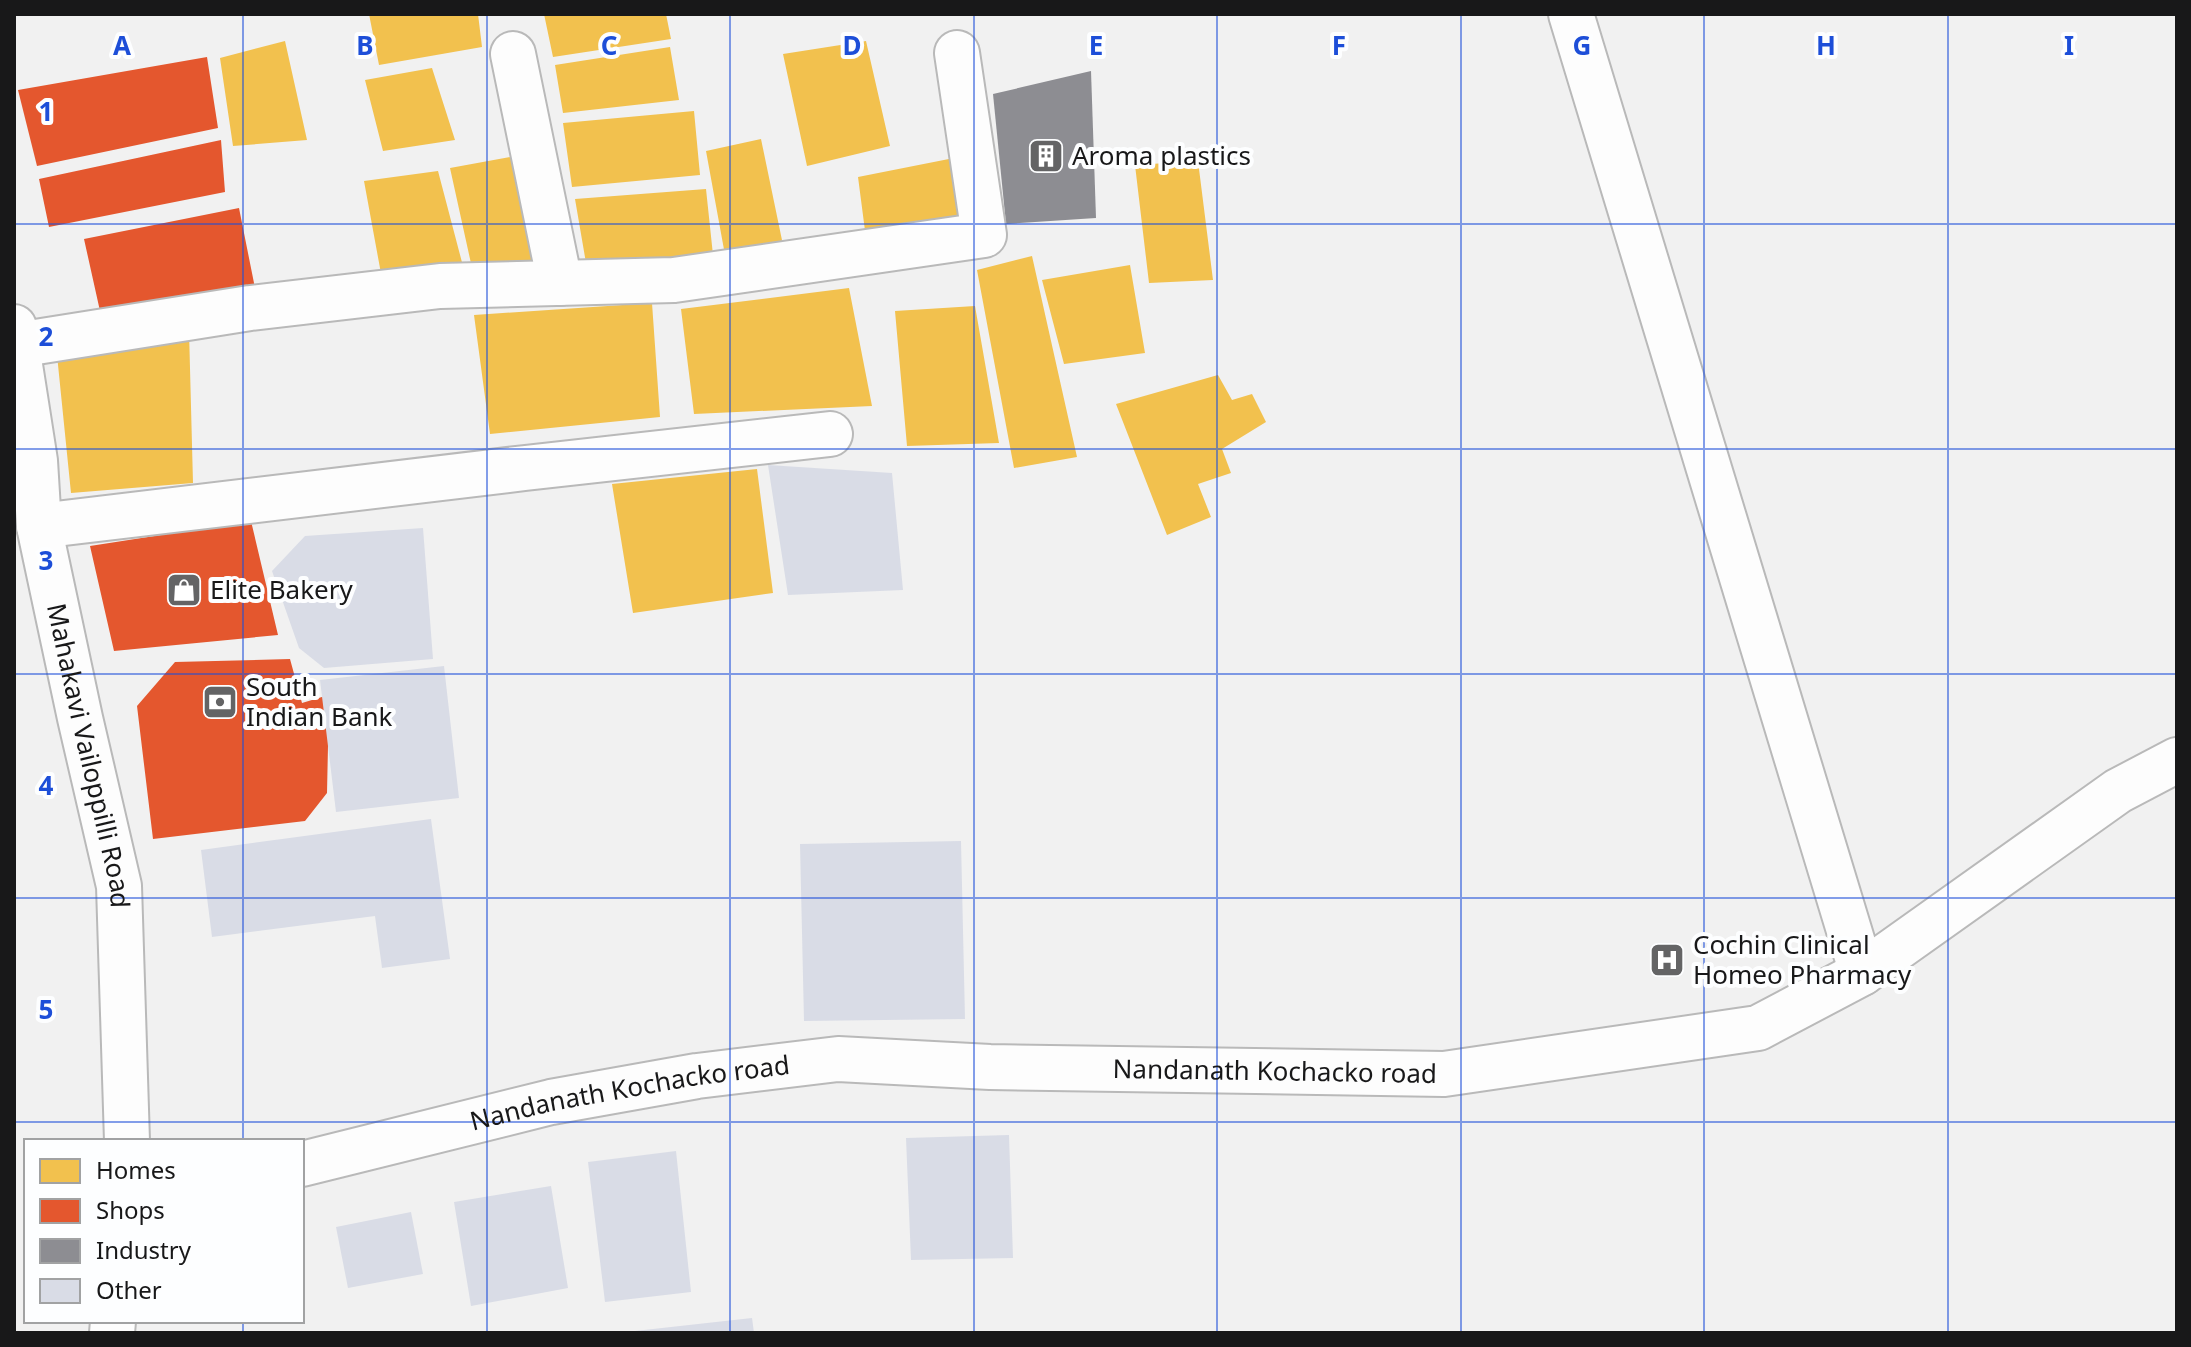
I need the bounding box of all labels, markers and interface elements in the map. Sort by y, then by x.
text: A [113,27,131,63]
text: B [356,27,374,63]
text: C [601,27,617,63]
text: D [842,27,862,63]
text: E [1089,27,1103,63]
text: F [1332,27,1346,63]
text: G [1573,27,1591,63]
text: H [1816,27,1836,63]
text: I [2064,27,2074,63]
text: 1 [39,93,53,129]
building icon: Aroma plastics [1027,137,1065,175]
place label: Aroma plastics [1072,137,1251,173]
text: 2 [39,318,54,354]
text: 3 [39,542,53,578]
shop icon: Elite Bakery [165,571,203,609]
place label: Elite Bakery [210,571,353,607]
street label: Mahakavi Vailoppilli Road [39,600,139,908]
place label: South Indian Bank [246,668,393,734]
bank icon: South Indian Bank [201,683,239,721]
text: 4 [39,767,54,803]
place label: Cochin Clinical Homeo Pharmacy [1693,926,1912,992]
hospital icon: Cochin Clinical Homeo Pharmacy [1648,941,1686,979]
text: 5 [39,991,53,1027]
street label: Nandanath Kochacko road [466,1046,792,1138]
street label: Nandanath Kochacko road [1112,1050,1437,1091]
legend [24,1139,304,1323]
text: Homes [96,1153,176,1186]
text: Shops [96,1193,165,1226]
text: Industry [96,1233,192,1266]
text: Other [96,1273,162,1306]

